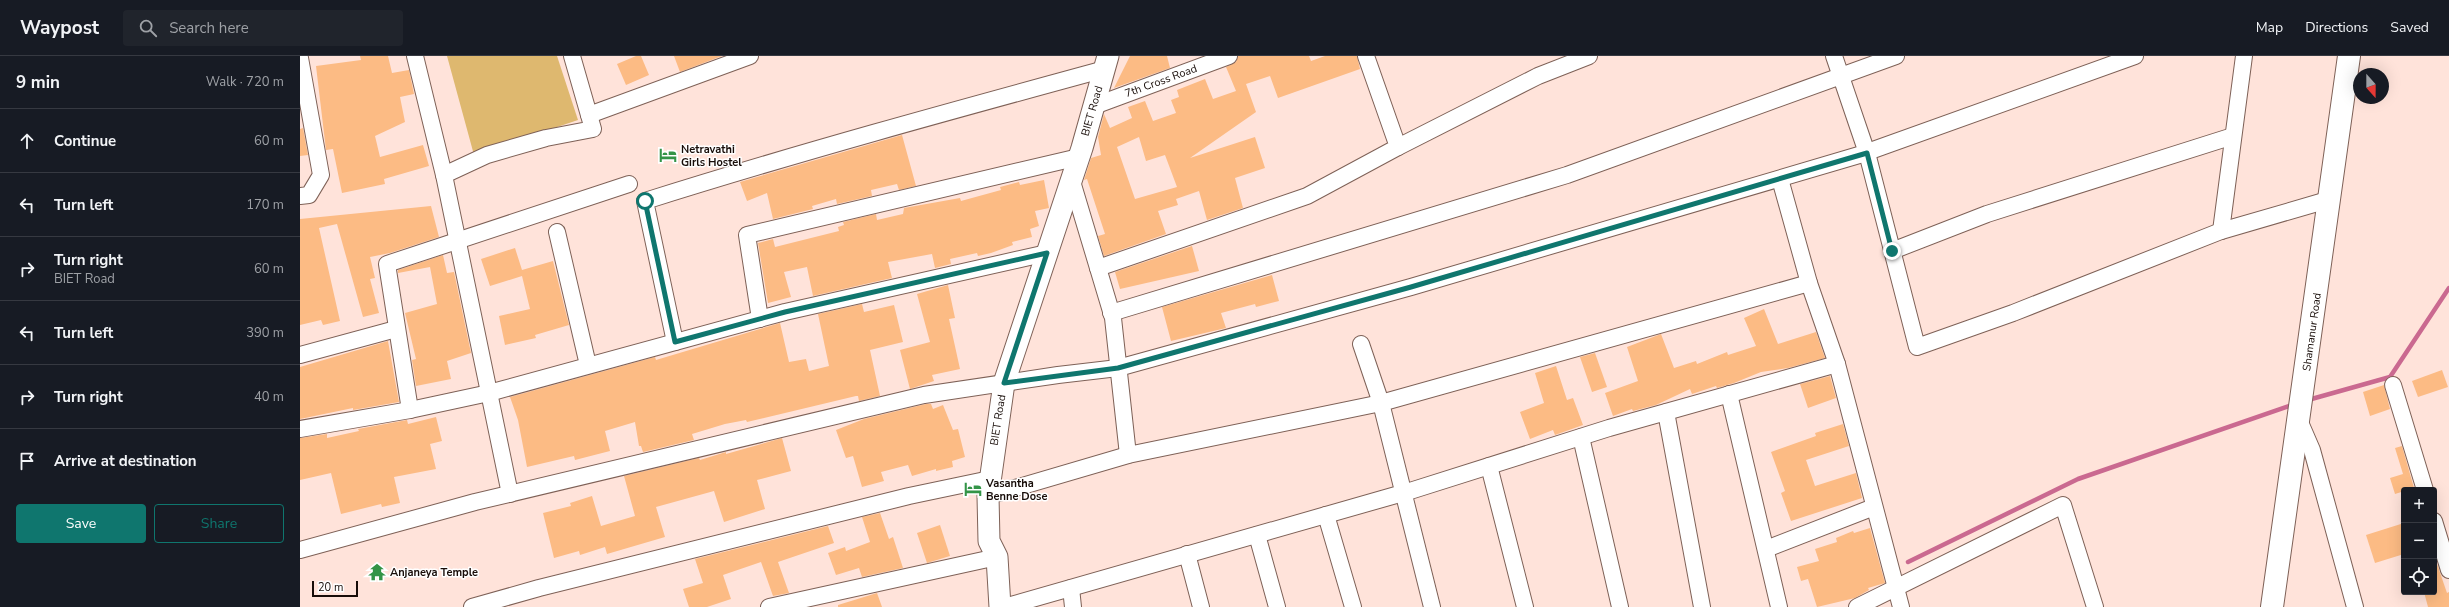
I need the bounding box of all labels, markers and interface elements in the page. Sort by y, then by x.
search box [123,10,403,46]
text: Waypost [20,15,99,41]
icon: search [137,17,159,39]
text: Search here [169,18,249,38]
text: Map [2256,18,2283,37]
text: Directions [2305,18,2368,37]
text: Saved [2390,18,2429,37]
street label: 7th Cross Road [1123,61,1199,101]
north arrow [2353,68,2389,104]
text: 9 min [16,71,60,94]
text: Walk · 720 m [206,73,284,91]
street label: BIET Road [1078,84,1106,138]
icon: ahead [16,130,38,152]
text: Continue [54,131,116,151]
text: 60 m [254,132,284,150]
place label: Netravathi Girls Hostel [681,142,742,170]
hotel icon: Netravathi Girls Hostel [658,145,678,165]
route start [636,192,654,210]
icon: left [16,194,38,216]
text: Turn left [54,195,113,215]
text: 170 m [246,196,284,214]
route end [1883,242,1901,260]
text: Turn right [54,250,123,270]
icon: right [16,258,38,280]
text: 60 m [254,260,284,278]
text: BIET Road [54,270,115,288]
street label: Shamanur Road [2299,292,2325,372]
icon: left [16,322,38,344]
text: Turn left [54,323,113,343]
text: 390 m [246,324,284,342]
icon: right [16,386,38,408]
text: Turn right [54,387,123,407]
text: 40 m [254,388,284,406]
street label: BIET Road [987,393,1009,447]
icon: arrive [16,450,38,472]
text: Arrive at destination [54,451,197,471]
place label: Vasantha Benne Dose [985,476,1047,504]
hotel icon: Vasantha Benne Dose [963,479,983,499]
map controls [2401,487,2437,595]
button: + [2401,487,2437,523]
button: Save [16,504,146,543]
button: Share [154,504,284,543]
button: − [2401,523,2437,559]
button: locate [2401,559,2437,595]
temple icon: Anjaneya Temple [367,562,387,582]
place label: Anjaneya Temple [390,565,478,580]
scale bar [312,579,358,598]
text: 20 m [318,580,343,595]

